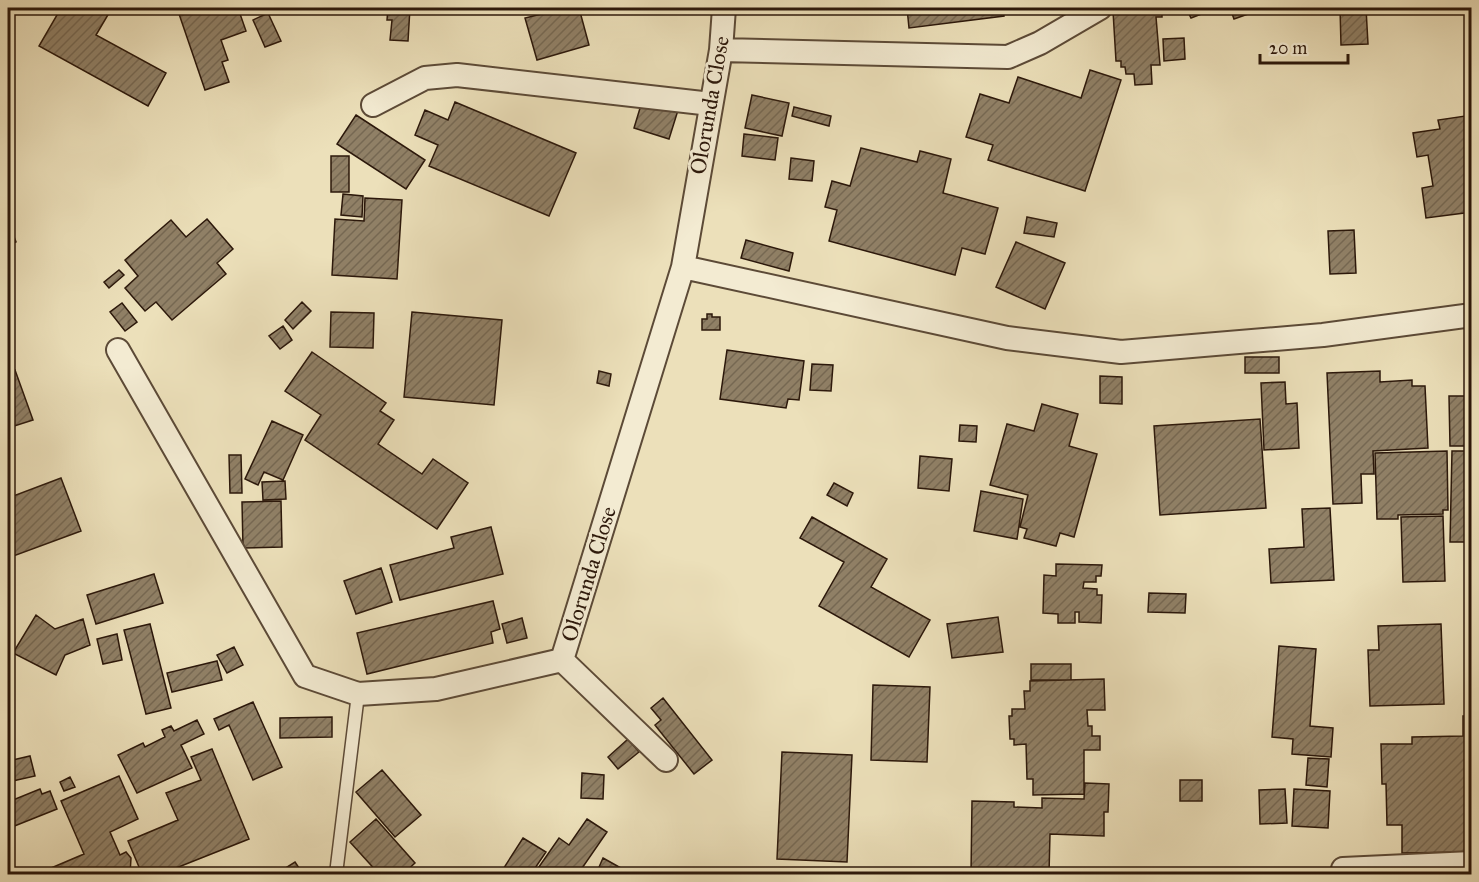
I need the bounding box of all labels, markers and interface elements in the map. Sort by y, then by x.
scale bar [1260,27,1348,65]
street label: Olorunda Close [684,34,735,176]
text: 20 m [1269,37,1307,59]
street label: Olorunda Close [555,503,622,645]

